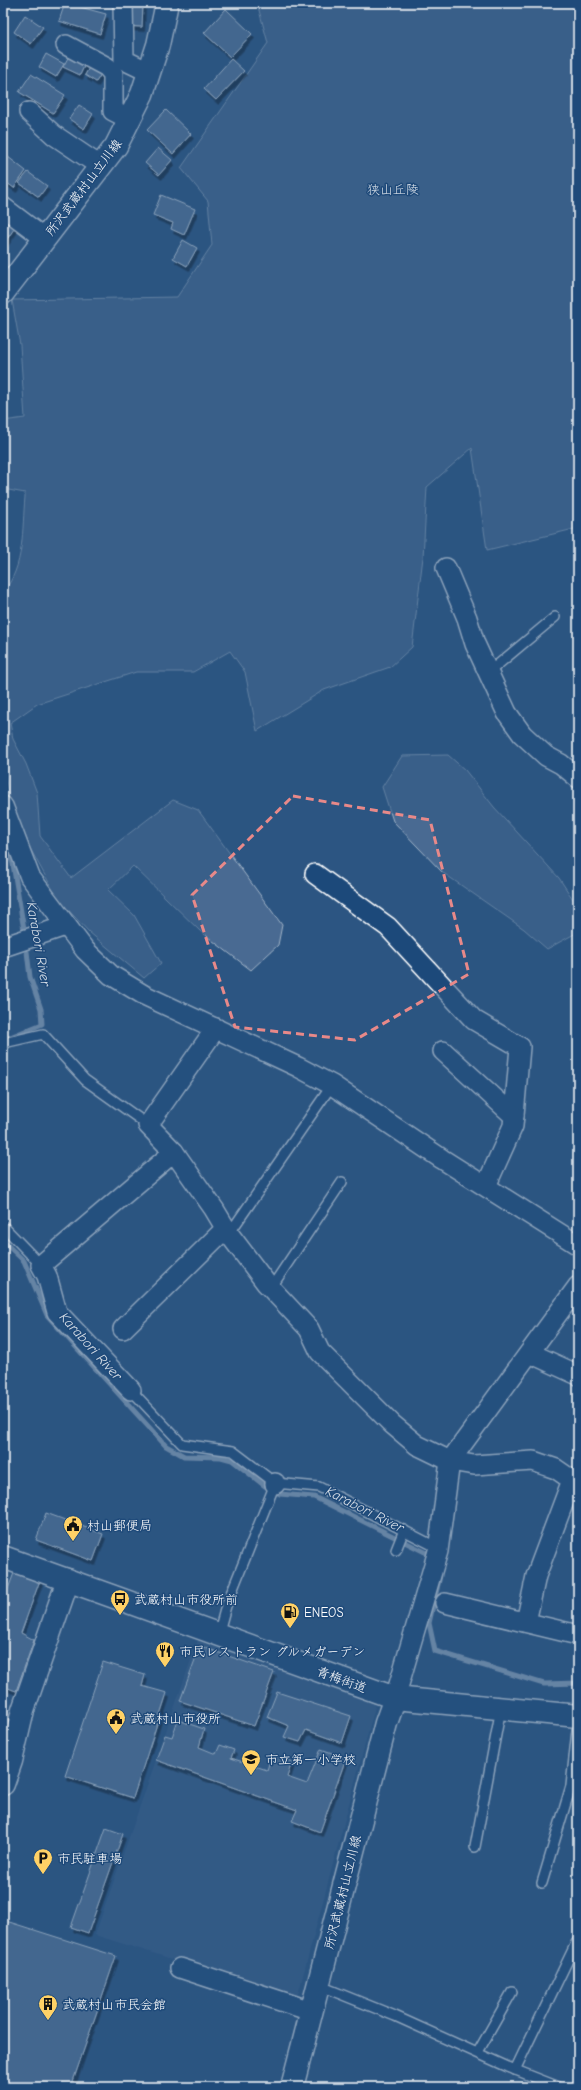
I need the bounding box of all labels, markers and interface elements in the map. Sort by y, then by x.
street label: 所沢武蔵村山立川線 [42,135,125,239]
park label: 狭山丘陵 [367,182,419,197]
water label: Karabori River [23,900,55,989]
water label: Karabori River [56,1309,127,1385]
water label: Karabori River [323,1482,408,1537]
public building icon: 村山郵便局 [62,1514,84,1542]
place label: 村山郵便局 [87,1518,152,1533]
bus stop icon: 武蔵村山市役所前 [109,1588,131,1616]
place label: 武蔵村山市役所前 [134,1592,238,1607]
fuel station icon: ENEOS [279,1601,301,1629]
place label: ENEOS [304,1605,344,1620]
restaurant icon: 市民レストラン グルメガーデン [154,1640,176,1668]
place label: 市民レストラン グルメガーデン [179,1644,365,1659]
street label: 青梅街道 [315,1664,369,1695]
public building icon: 武蔵村山市役所 [105,1707,127,1735]
place label: 武蔵村山市役所 [130,1711,221,1726]
school or university icon: 市立第一小学校 [240,1748,262,1776]
place label: 市立第一小学校 [265,1752,356,1767]
street label: 所沢武蔵村山立川線 [321,1833,364,1951]
parking icon: 市民駐車場 [32,1847,54,1875]
place label: 市民駐車場 [57,1851,122,1866]
building icon: 武蔵村山市民会館 [37,1993,59,2021]
place label: 武蔵村山市民会館 [62,1997,166,2012]

